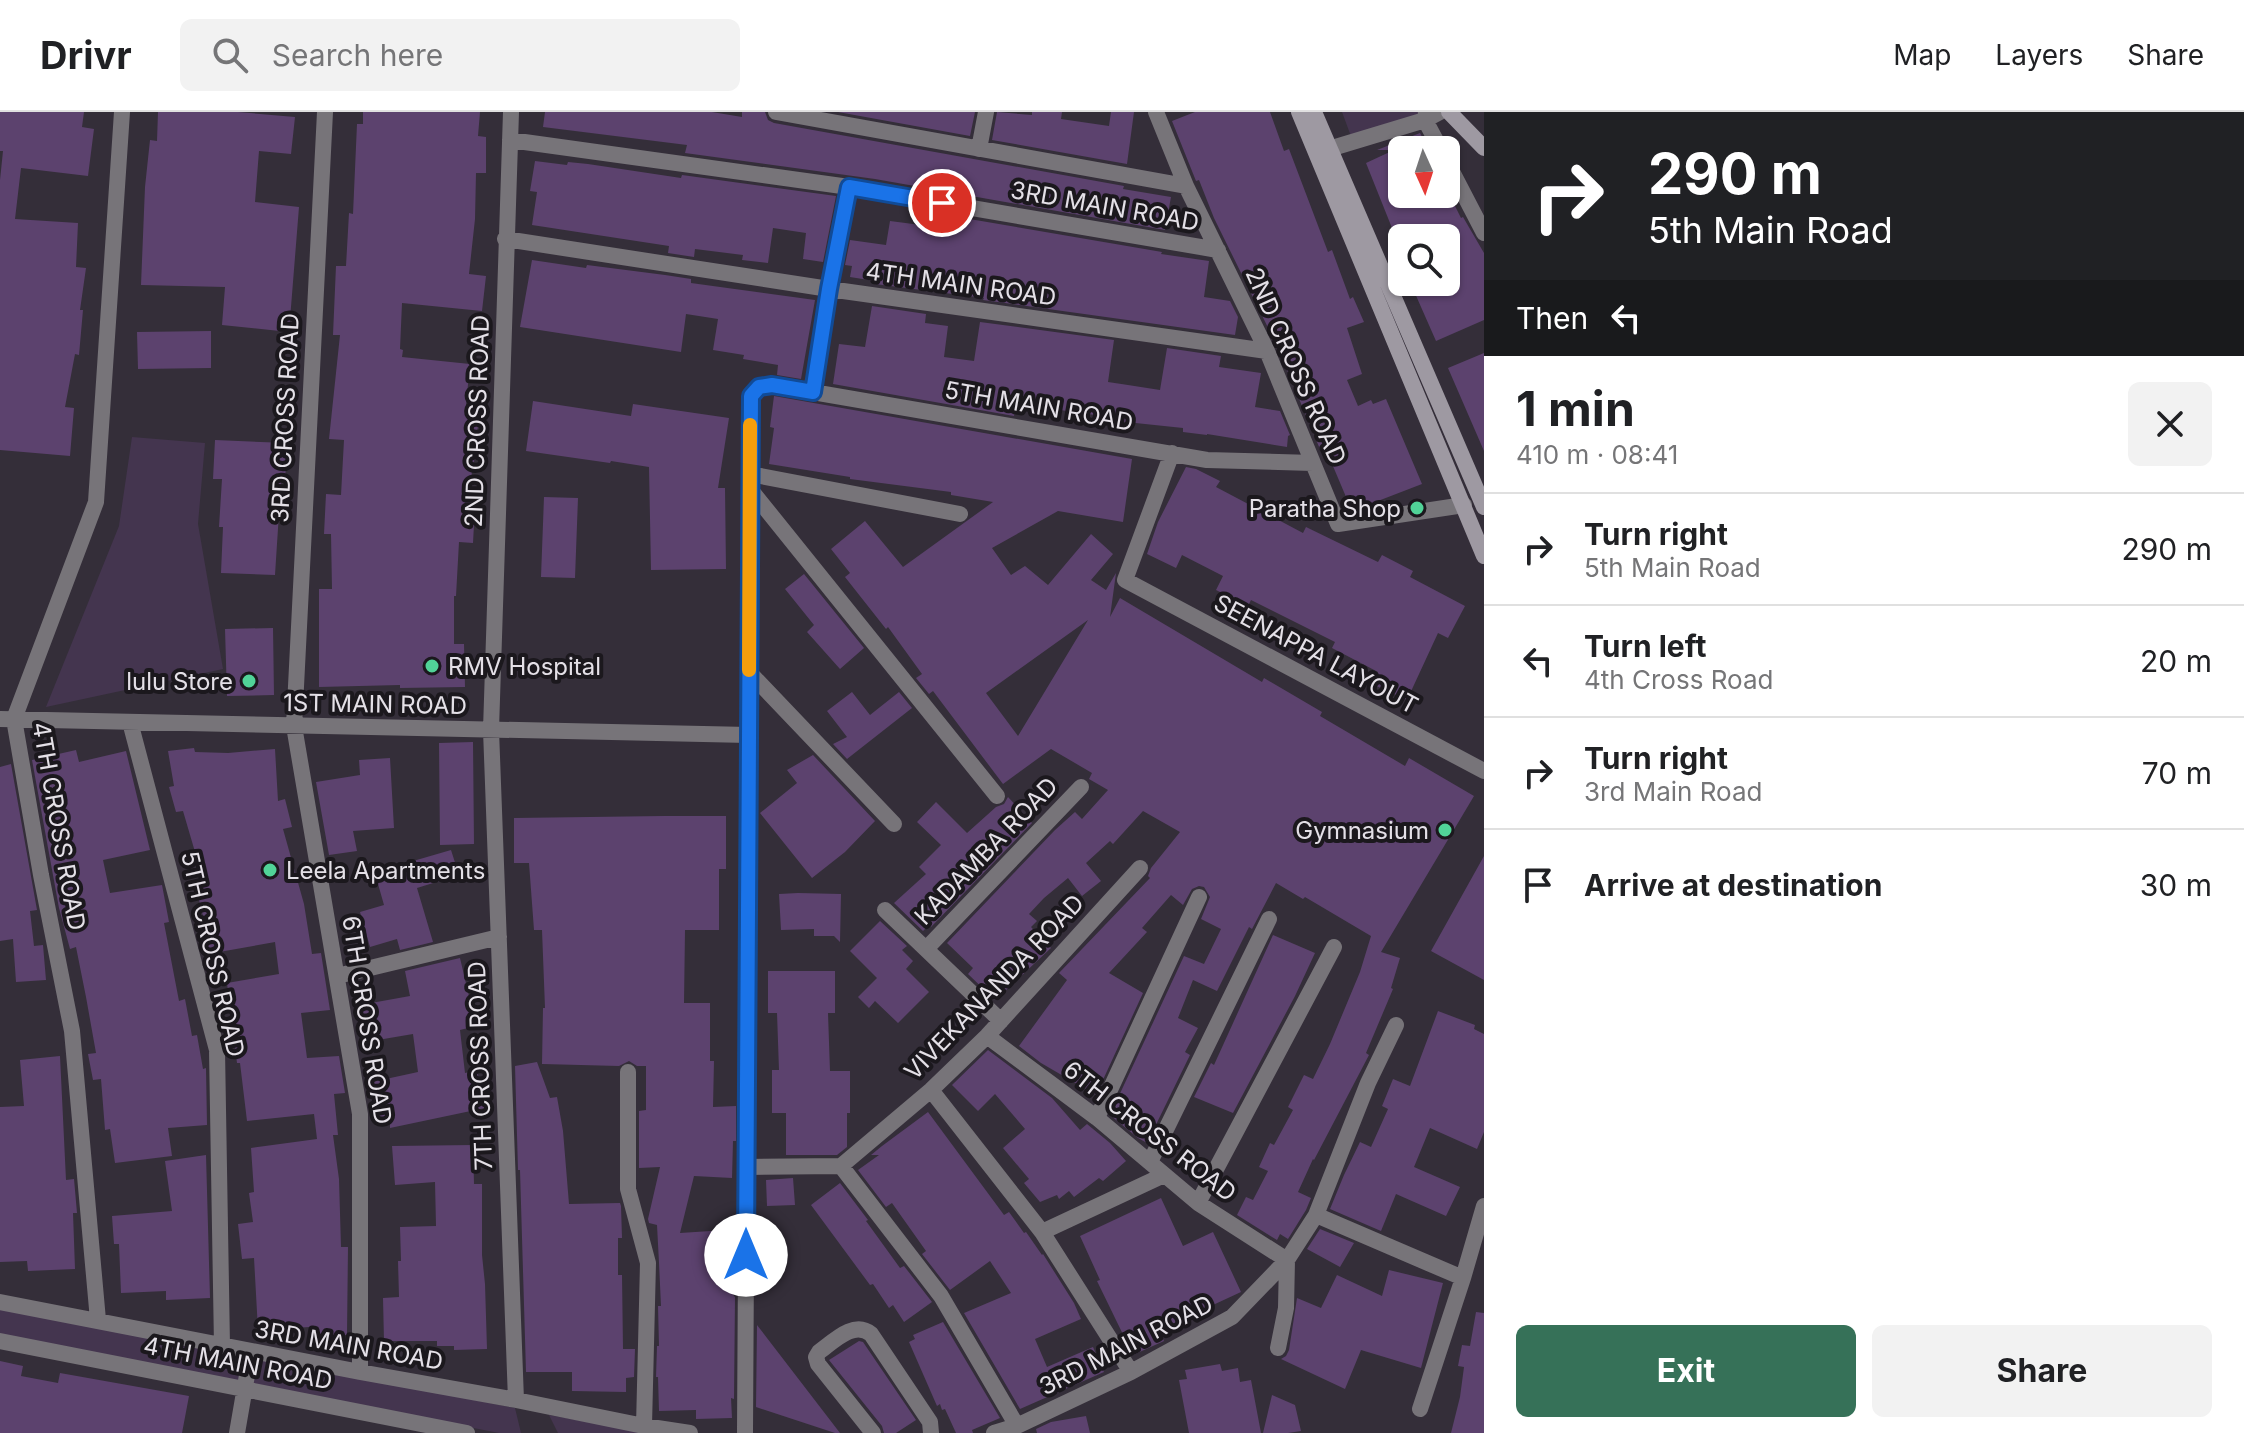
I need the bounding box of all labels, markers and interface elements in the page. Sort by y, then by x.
search box [180,19,740,91]
text: Drivr [40,32,132,78]
icon: search [208,33,252,77]
text: Search here [272,37,443,73]
text: Map [1893,38,1951,72]
text: Layers [1995,38,2083,72]
text: Share [2127,38,2204,72]
north arrow [1388,136,1460,208]
map controls [1388,136,1460,296]
text: 290 m [1648,140,1822,208]
icon: right [1516,144,1620,248]
pin [908,169,976,237]
street label: 3RD MAIN ROAD [1009,175,1201,237]
icon: arrive [920,181,964,225]
text: 5th Main Road [1648,208,1893,252]
button: search [1388,224,1460,296]
street label: 4TH MAIN ROAD [864,256,1058,312]
street label: 2ND CROSS ROAD [1240,263,1352,469]
icon: left [1604,296,1648,340]
text: Then [1516,300,1588,336]
street label: 3RD CROSS ROAD [265,312,305,524]
street label: 2ND CROSS ROAD [459,314,495,528]
street label: 5TH MAIN ROAD [942,375,1136,437]
text: 1 min [1516,379,1635,438]
button: close [2128,382,2212,466]
text: 410 m · 08:41 [1516,439,1678,470]
place label: Paratha Shop [1249,494,1401,523]
marker: Paratha Shop [1408,499,1426,517]
text: Turn right [1584,516,1728,552]
icon: right [1516,527,1560,571]
text: 290 m [2121,531,2212,567]
text: 5th Main Road [1584,552,1761,583]
street label: SEENAPPA LAYOUT [1209,588,1423,720]
text: Turn left [1584,628,1706,664]
icon: left [1516,639,1560,683]
text: 20 m [2140,643,2212,679]
place label: RMV Hospital [448,652,601,681]
marker: RMV Hospital [423,657,441,675]
text: 4th Cross Road [1584,664,1773,695]
place label: lulu Store [126,667,233,696]
marker: lulu Store [240,672,258,690]
street label: 1ST MAIN ROAD [283,688,467,720]
street label: 4TH CROSS ROAD [26,719,92,933]
text: Turn right [1584,740,1728,776]
icon: right [1516,751,1560,795]
text: 70 m [2142,755,2212,791]
street label: KADAMBA ROAD [908,771,1064,931]
text: 3rd Main Road [1584,776,1762,807]
place label: Gymnasium [1295,816,1429,845]
marker: Gymnasium [1436,821,1454,839]
street label: 5TH CROSS ROAD [175,848,251,1060]
place label: Leela Apartments [286,856,485,885]
marker: Leela Apartments [261,861,279,879]
icon: arrive [1516,863,1560,907]
text: Arrive at destination [1584,867,1882,903]
text: 30 m [2140,867,2212,903]
street label: VIVEKANANDA ROAD [898,888,1090,1086]
street label: 6TH CROSS ROAD [336,914,398,1126]
street label: 7TH CROSS ROAD [462,961,498,1171]
street label: 6TH CROSS ROAD [1058,1055,1242,1207]
position arrow [704,1213,788,1297]
street label: 3RD MAIN ROAD [1034,1289,1218,1401]
street label: 3RD MAIN ROAD [253,1314,445,1376]
button: Exit [1516,1325,1856,1417]
button: Share [1872,1325,2212,1417]
street label: 4TH MAIN ROAD [141,1330,335,1396]

